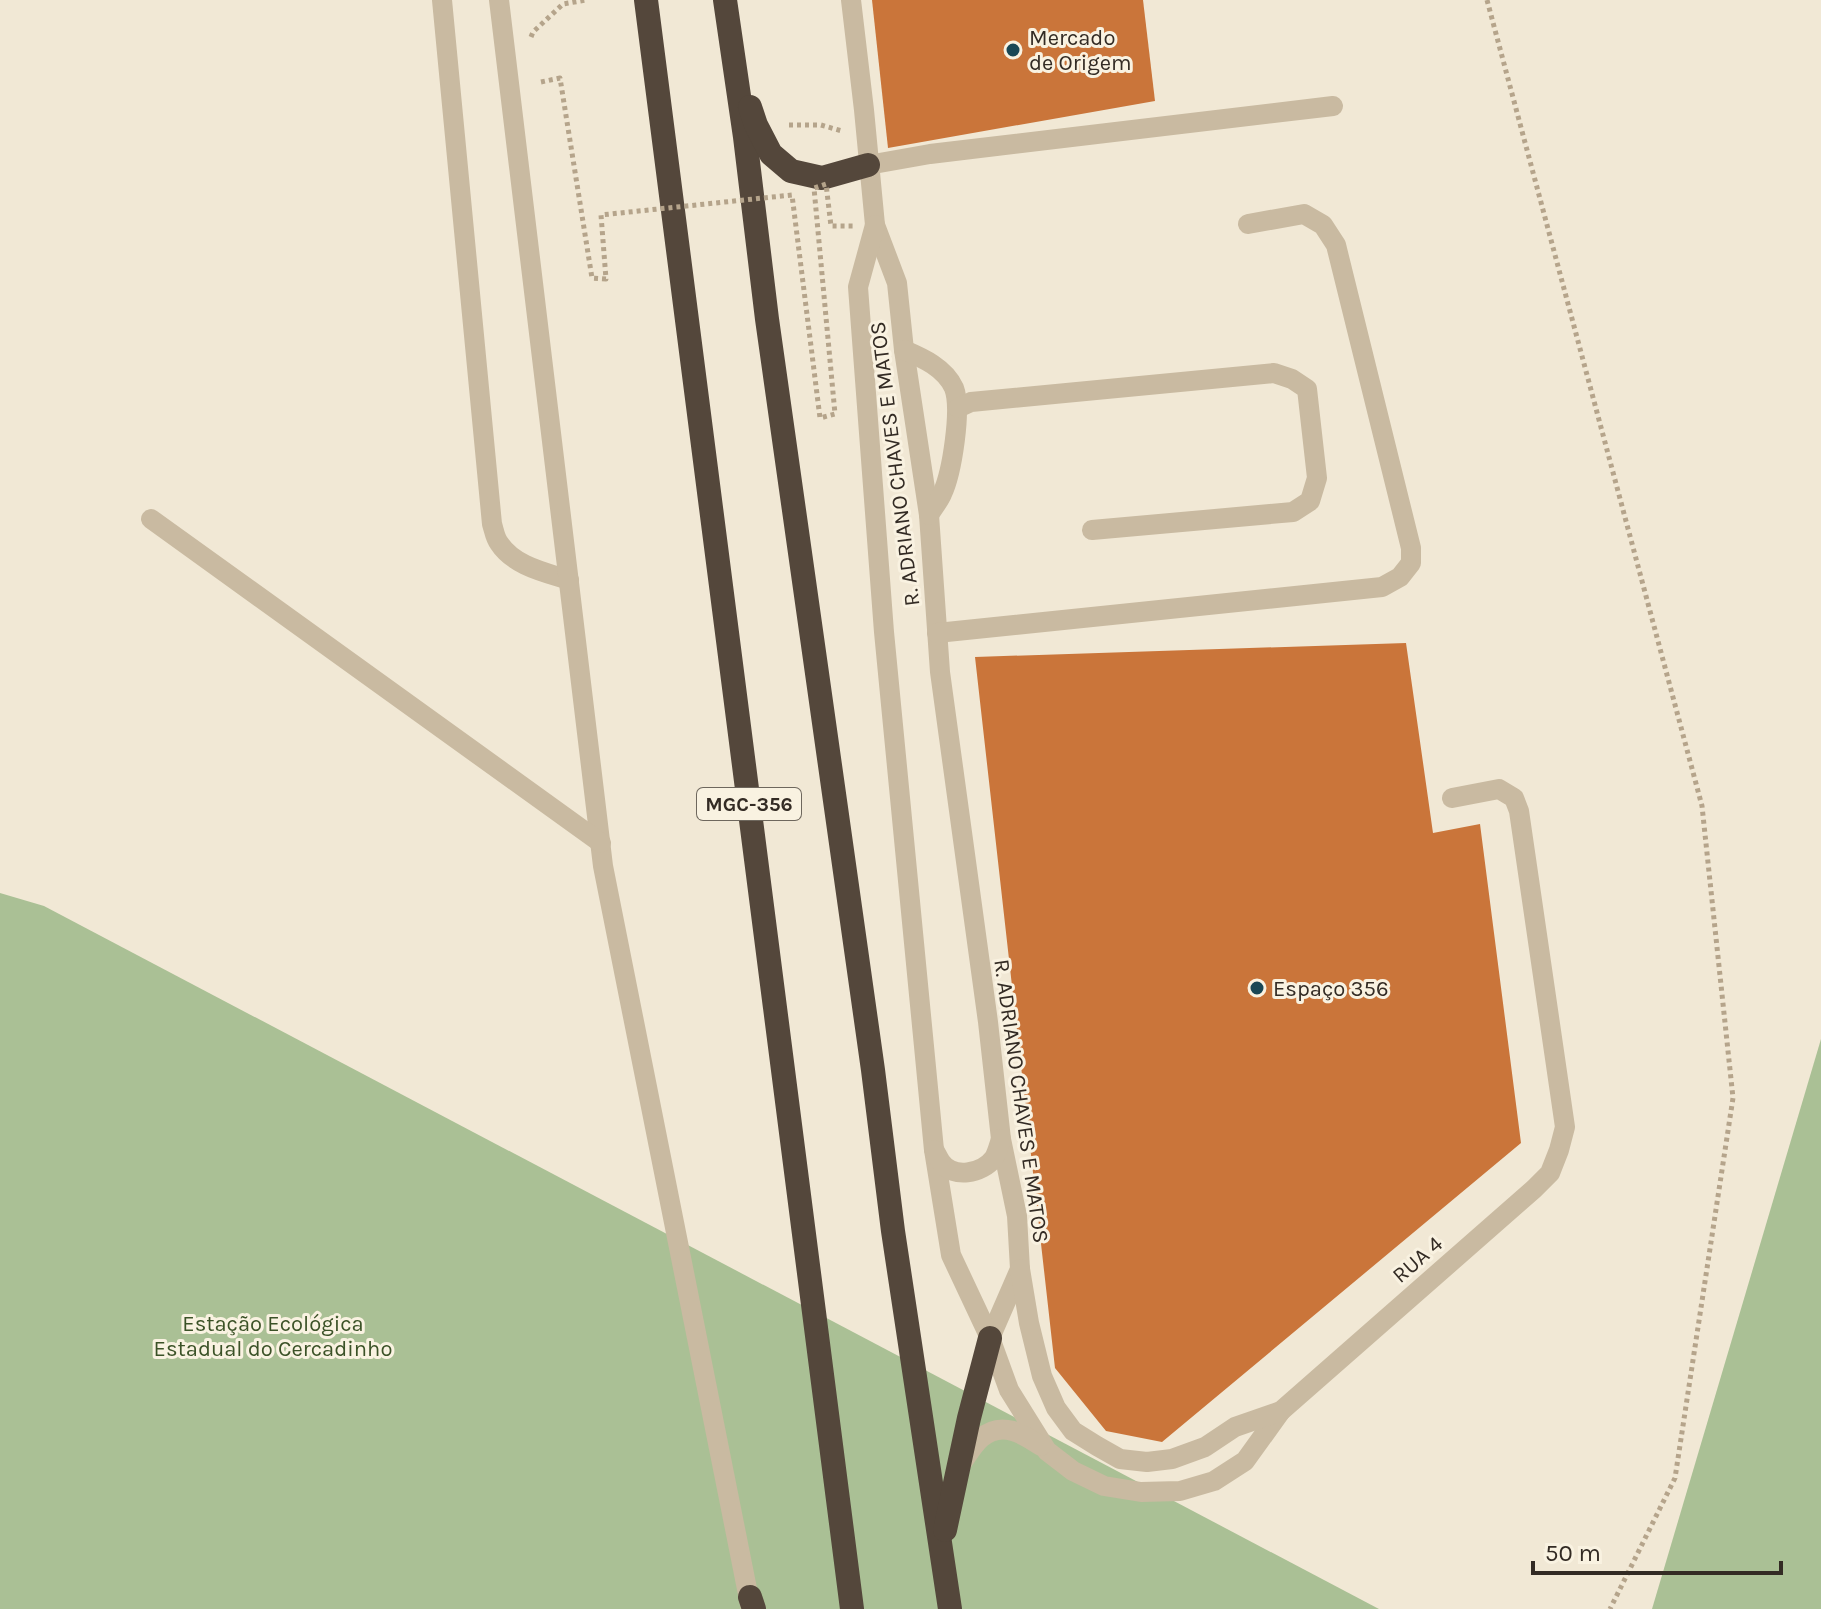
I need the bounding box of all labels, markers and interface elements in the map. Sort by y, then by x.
place label: Mercado de Origem [1029,25,1132,76]
marker: Mercado de Origem [1004,41,1022,59]
street label: R. ADRIANO CHAVES E MATOS [865,320,925,608]
road number: MGC-356 [697,788,801,820]
street label: R. ADRIANO CHAVES E MATOS [988,957,1054,1245]
place label: Espaço 356 [1273,976,1389,1002]
marker: Espaço 356 [1248,979,1266,997]
street label: RUA 4 [1387,1231,1448,1289]
park label: Estação Ecológica Estadual do Cercadinho [154,1311,392,1362]
scale bar [1533,1525,1781,1575]
text: 50 m [1545,1539,1601,1567]

